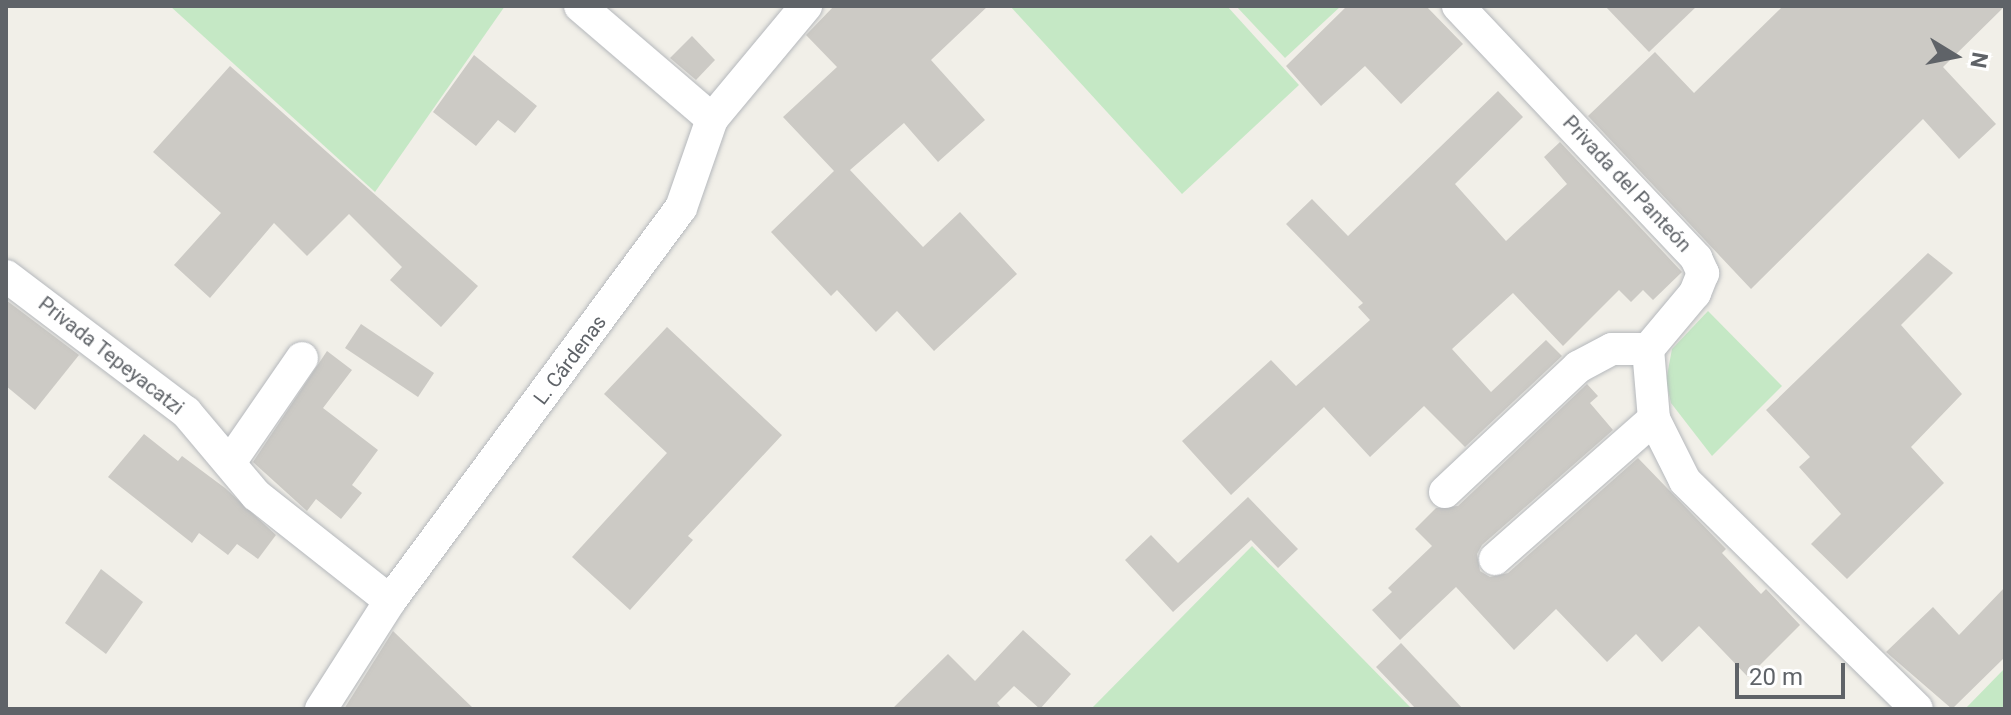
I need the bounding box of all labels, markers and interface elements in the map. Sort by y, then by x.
north arrow [1915,16,1995,96]
text: N [1965,50,1993,70]
street label: Privada del Panteón [1558,111,1696,257]
street label: Privada Tepeyacatzi [33,292,189,420]
street label: L. Cárdenas [529,311,611,409]
scale bar [1739,647,1849,697]
text: 20 m [1749,663,1803,691]

